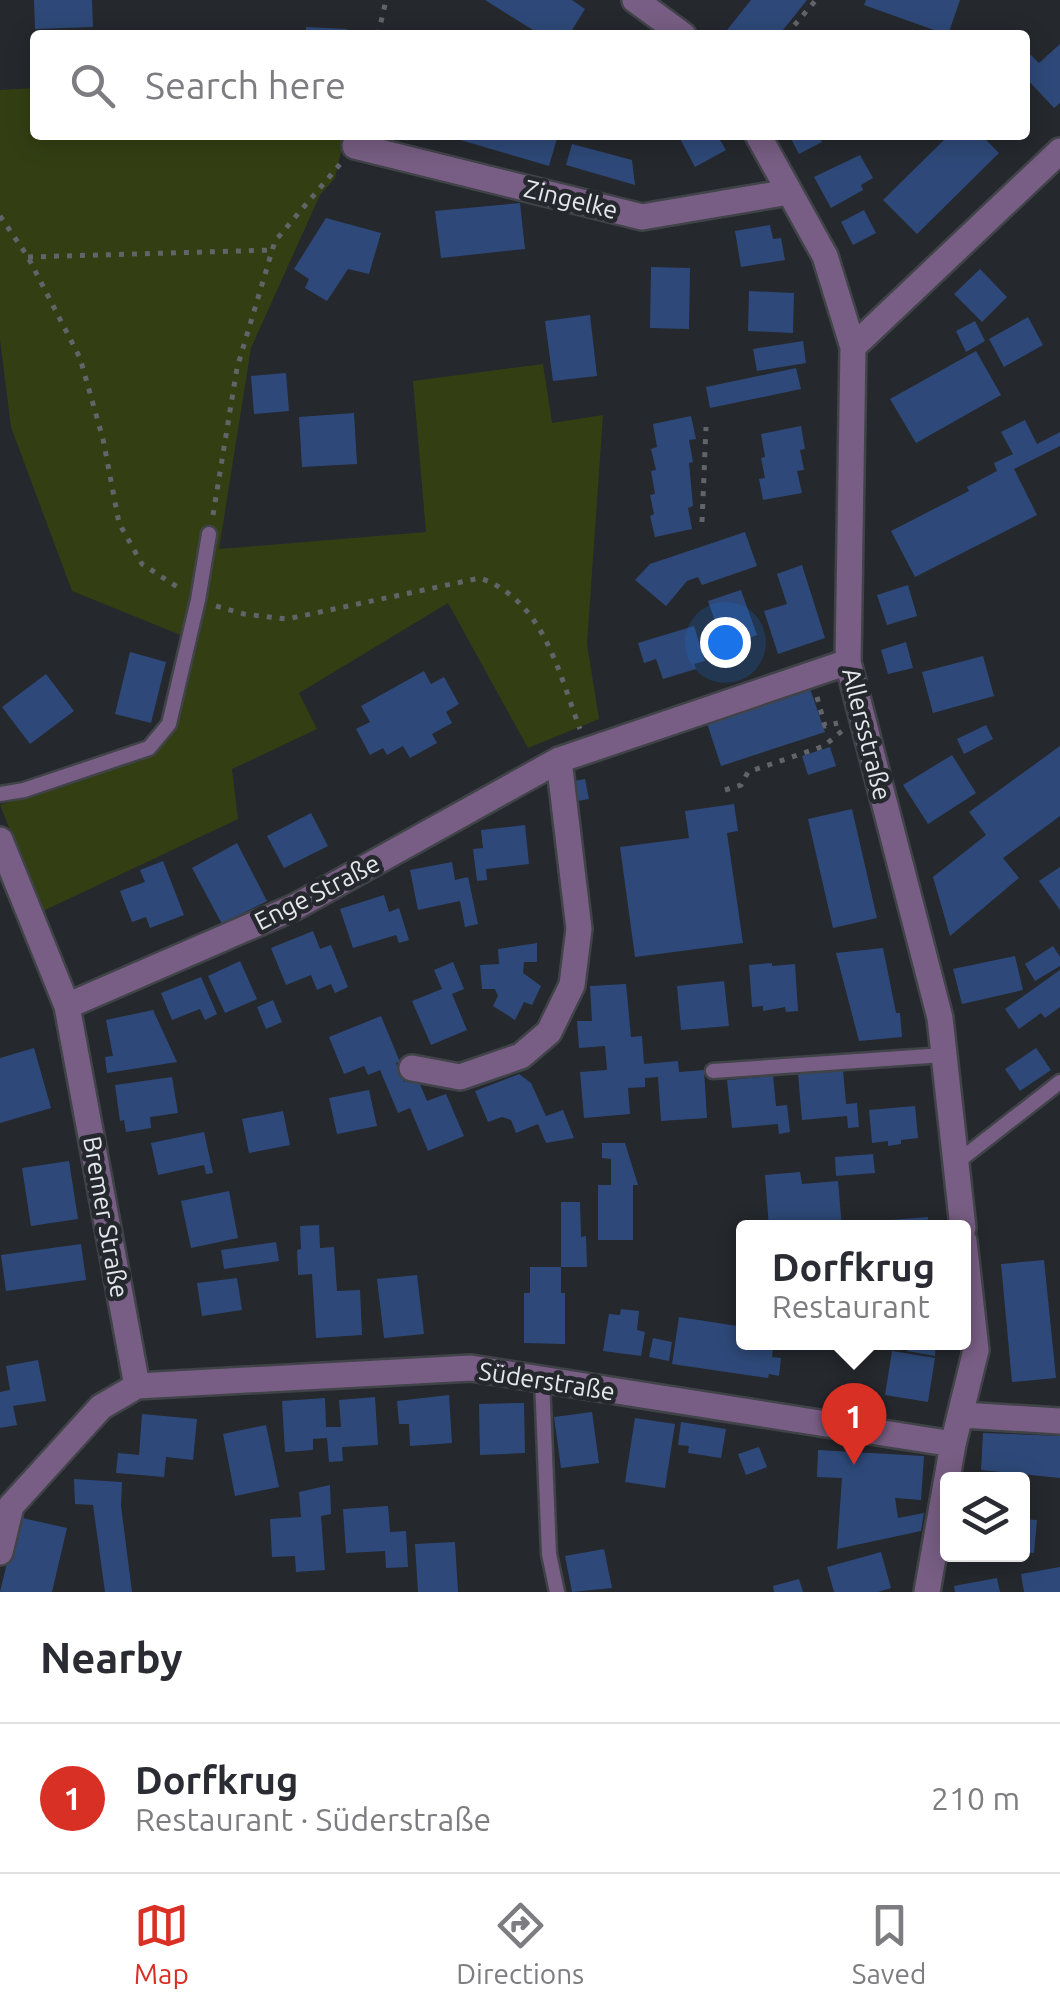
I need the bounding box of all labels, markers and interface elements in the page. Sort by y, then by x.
search box [30,30,1030,140]
icon: search [65,58,120,113]
text: Search here [145,64,346,106]
street label: Zingelke [521,174,621,224]
your location [700,617,751,668]
street label: Allersstraße [837,665,897,803]
street label: Enge Straße [250,849,384,935]
street label: Bremer Straße [78,1134,134,1300]
popup [736,1220,971,1350]
text: Dorfkrug [772,1246,935,1288]
text: Restaurant [772,1288,930,1324]
street label: Süderstraße [477,1356,617,1406]
pin: 1 [822,1382,886,1465]
map controls [940,1472,1030,1562]
button: layers [940,1472,1030,1562]
text: Nearby [40,1634,183,1681]
text: Dorfkrug [135,1759,298,1801]
text: 1 [63,1780,82,1816]
text: 210 m [931,1780,1020,1816]
text: Restaurant · Süderstraße [135,1801,491,1837]
tab: Map [134,1898,189,1989]
tab: Directions [456,1898,584,1989]
tab: Saved [852,1898,926,1989]

